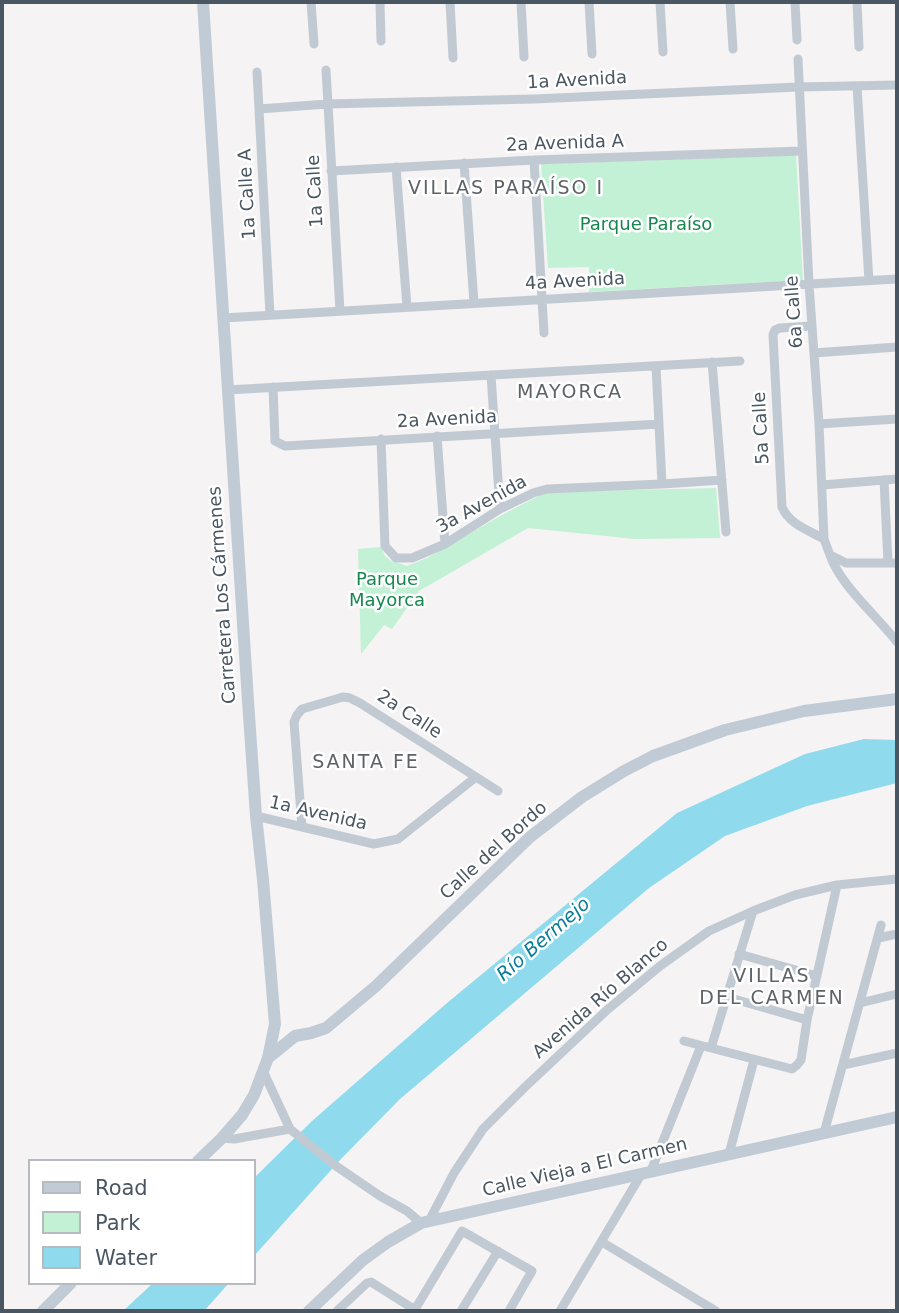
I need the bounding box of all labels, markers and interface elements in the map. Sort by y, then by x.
street label: 1a Avenida [526,68,628,94]
street label: 2a Avenida A [506,131,624,157]
street label: 1a Calle A [235,148,261,240]
street label: 1a Calle [303,154,329,228]
district label: VILLAS PARAÍSO I [410,178,602,200]
park label: Parque Paraíso [580,214,712,236]
street label: 4a Avenida [524,269,626,295]
street label: 6a Calle [782,275,808,349]
district label: MAYORCA [518,382,622,404]
street label: 5a Calle [749,391,775,465]
street label: 2a Avenida [396,407,498,433]
street label: 3a Avenida [433,471,531,539]
street label: Carretera Los Cármenes [205,486,241,704]
park label: Parque Mayorca [349,569,425,612]
street label: 2a Calle [373,686,445,744]
district label: SANTA FE [313,752,419,774]
street label: 1a Avenida [267,792,369,836]
street label: Calle del Bordo [436,797,552,905]
water label: Río Bermejo [493,893,595,987]
street label: Avenida Río Blanco [529,934,673,1064]
district label: VILLAS DEL CARMEN [701,966,843,1010]
street label: Calle Vieja a El Carmen [480,1134,690,1202]
legend [28,1159,256,1285]
text: Road [95,1176,148,1200]
text: Park [95,1211,140,1235]
text: Water [95,1246,157,1270]

